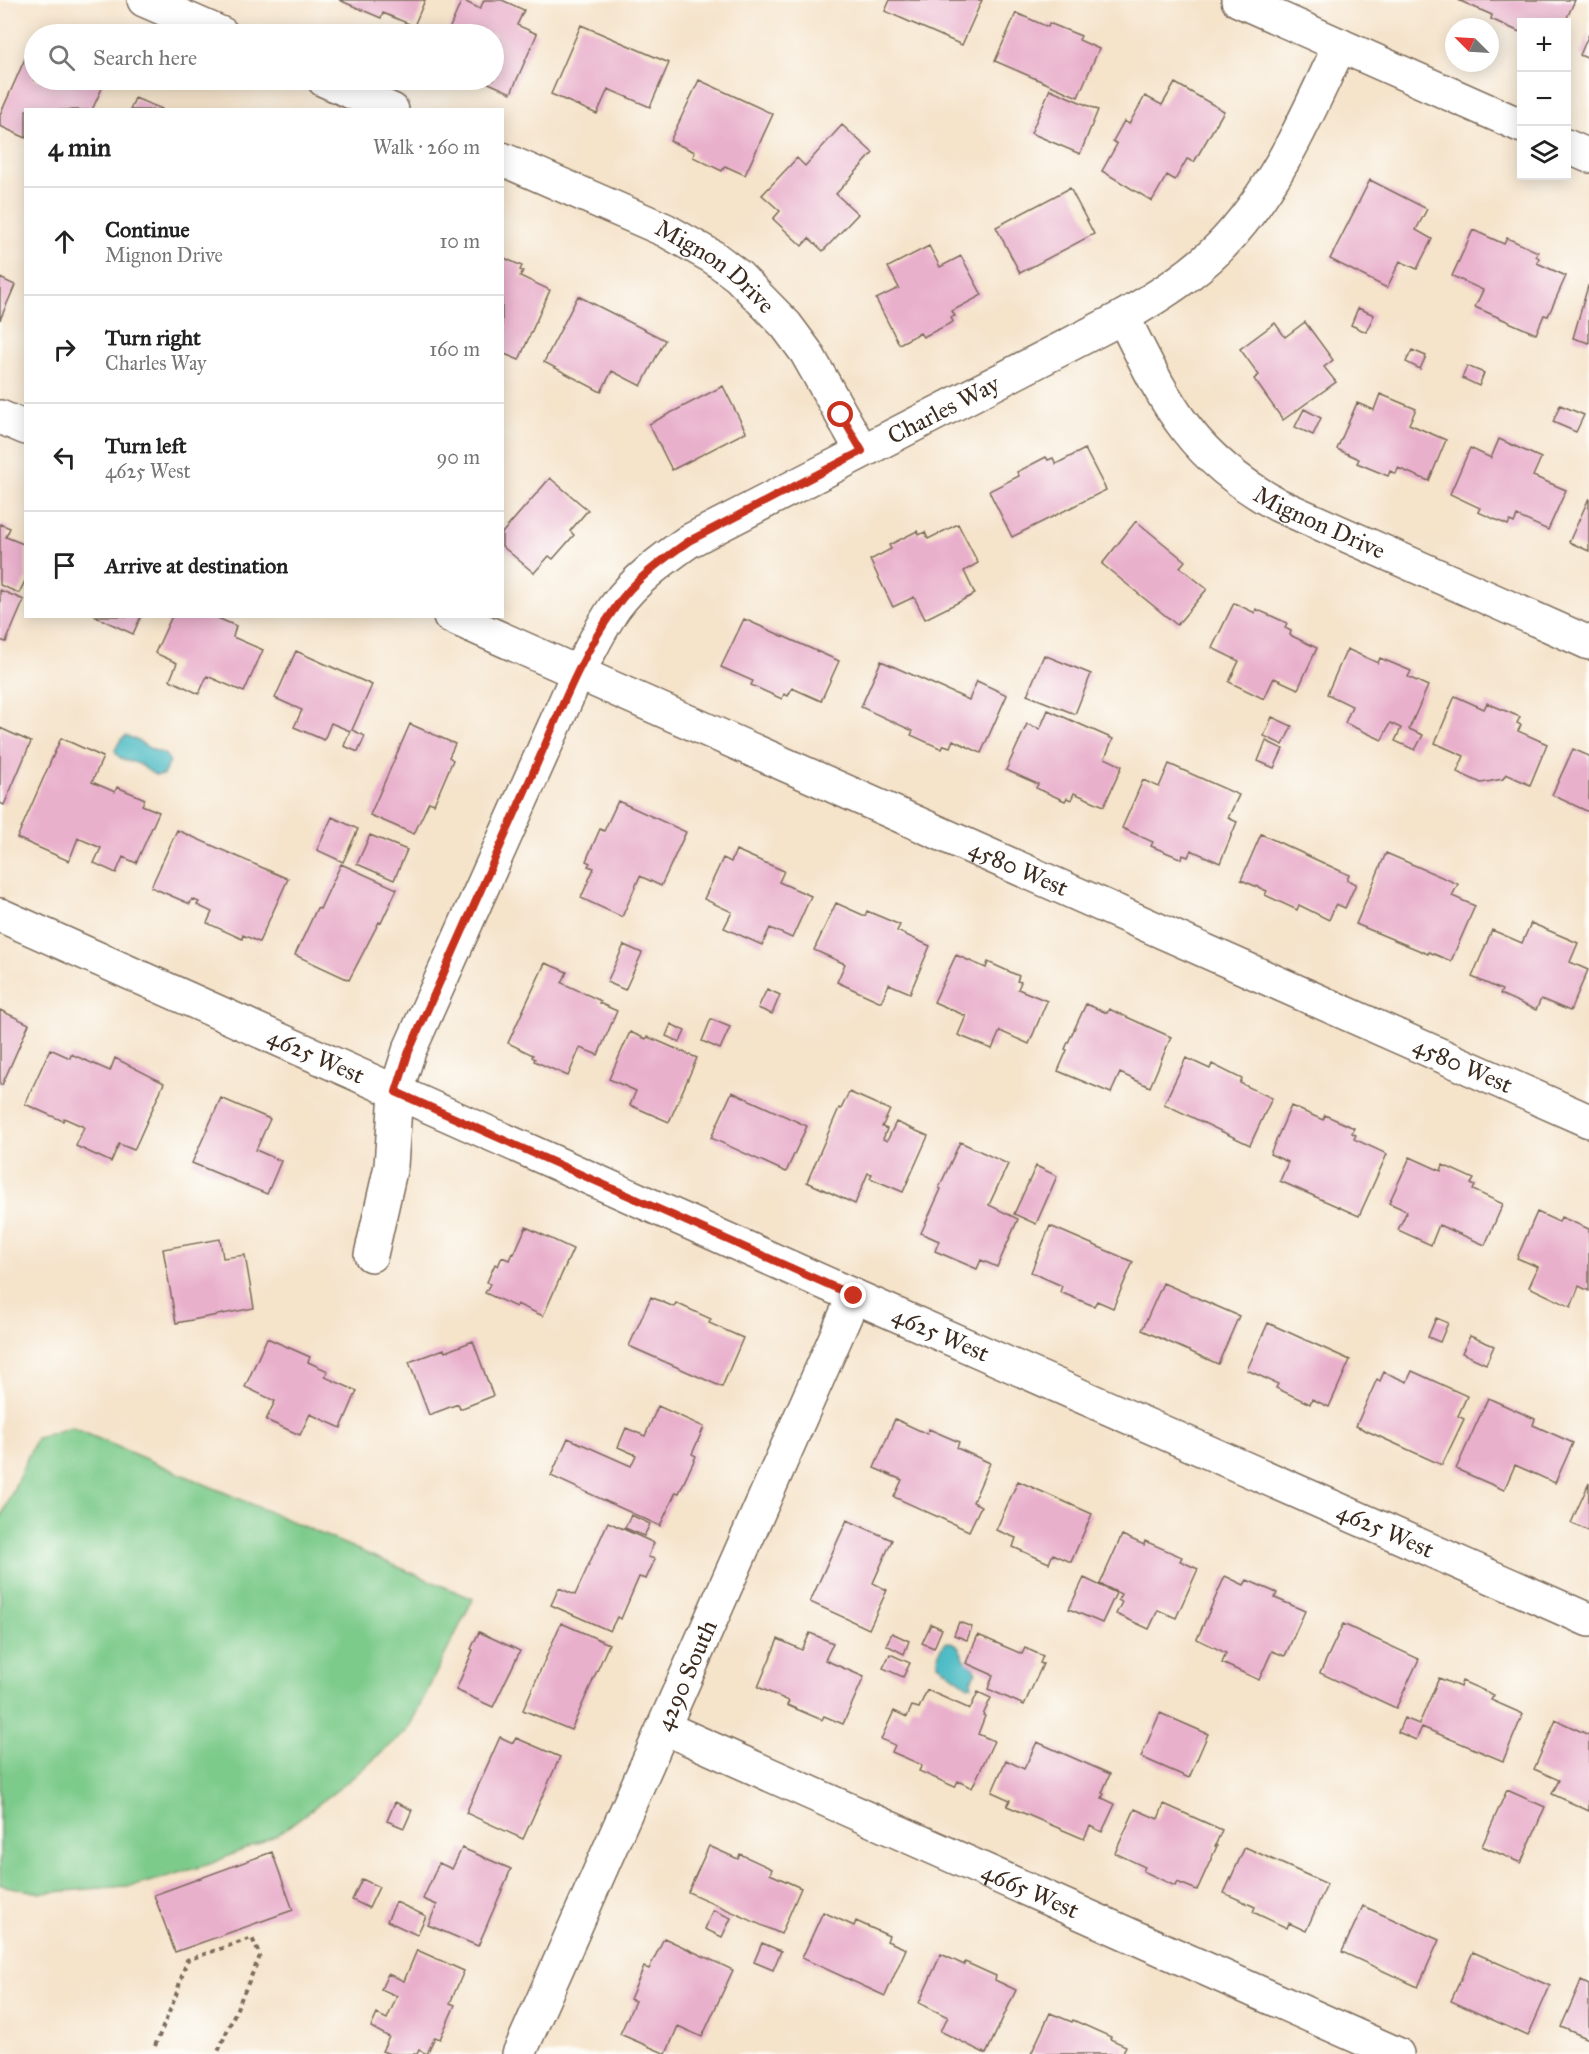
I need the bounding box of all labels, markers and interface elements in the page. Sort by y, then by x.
north arrow [1445,18,1499,72]
map controls [1517,18,1571,180]
button: + [1517,18,1571,72]
search box [24,24,504,90]
icon: search [45,41,78,74]
text: Search here [93,44,197,71]
button: − [1517,72,1571,126]
button: layers [1517,126,1571,180]
text: 4 min [48,131,111,163]
text: Walk · 260 m [373,135,480,159]
street label: Mignon Drive [650,213,781,320]
text: Continue [105,216,190,243]
icon: ahead [48,225,81,258]
text: 10 m [439,229,480,253]
text: Mignon Drive [105,243,223,267]
text: Turn right [105,324,201,351]
icon: right [48,333,81,366]
text: 160 m [429,337,480,361]
text: Charles Way [105,351,206,375]
street label: Charles Way [882,368,1005,451]
route start [827,401,853,427]
text: Turn left [105,432,187,459]
icon: left [48,441,81,474]
text: 90 m [437,445,480,469]
text: 4625 West [105,459,191,483]
street label: Mignon Drive [1248,479,1390,566]
icon: arrive [48,549,81,582]
text: Arrive at destination [105,552,288,579]
street label: 4580 West [964,833,1073,903]
street label: 4625 West [263,1021,369,1091]
street label: 4580 West [1409,1030,1518,1100]
route end [840,1282,866,1308]
street label: 4625 West [888,1300,994,1369]
street label: 4625 West [1332,1496,1439,1565]
street label: 4290 South [649,1615,724,1735]
street label: 4665 West [977,1856,1084,1926]

